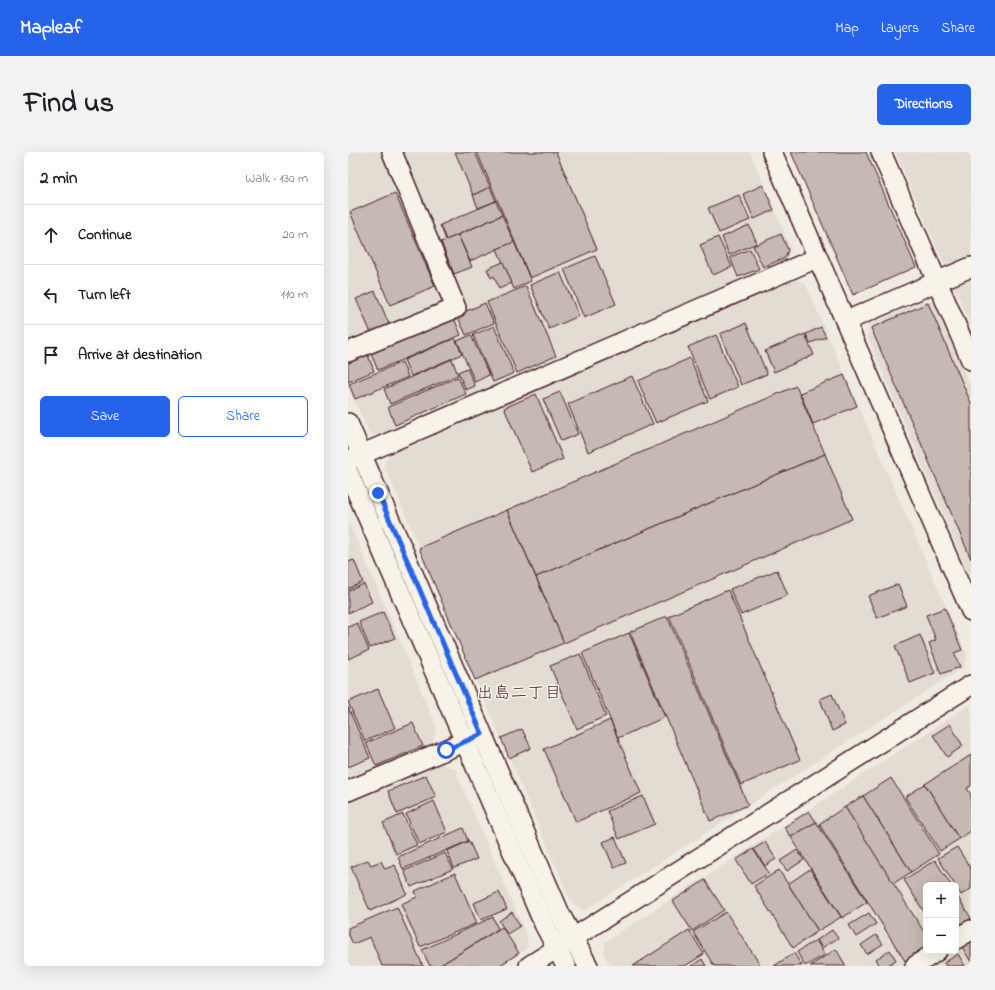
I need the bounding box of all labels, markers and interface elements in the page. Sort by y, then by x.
text: Mapleaf [20,15,82,42]
text: Map [835,18,859,39]
text: Layers [881,18,919,39]
text: Share [941,18,975,39]
text: Find us [24,84,114,125]
button: Directions [877,84,971,125]
text: 2 min [40,166,77,191]
text: Walk · 130 m [245,169,308,188]
icon: ahead [40,224,62,246]
text: Continue [78,224,132,246]
text: 20 m [283,225,308,244]
icon: left [40,284,62,306]
text: Turn left [78,284,131,306]
text: 110 m [281,285,308,304]
icon: arrive [40,344,62,366]
text: Arrive at destination [78,344,202,366]
button: Save [40,396,170,437]
button: Share [178,396,308,437]
route end [369,484,387,502]
district label: 出島二丁目 [477,681,562,706]
route start [437,741,455,759]
map controls [923,882,959,954]
button: + [923,882,959,918]
button: − [923,918,959,954]

